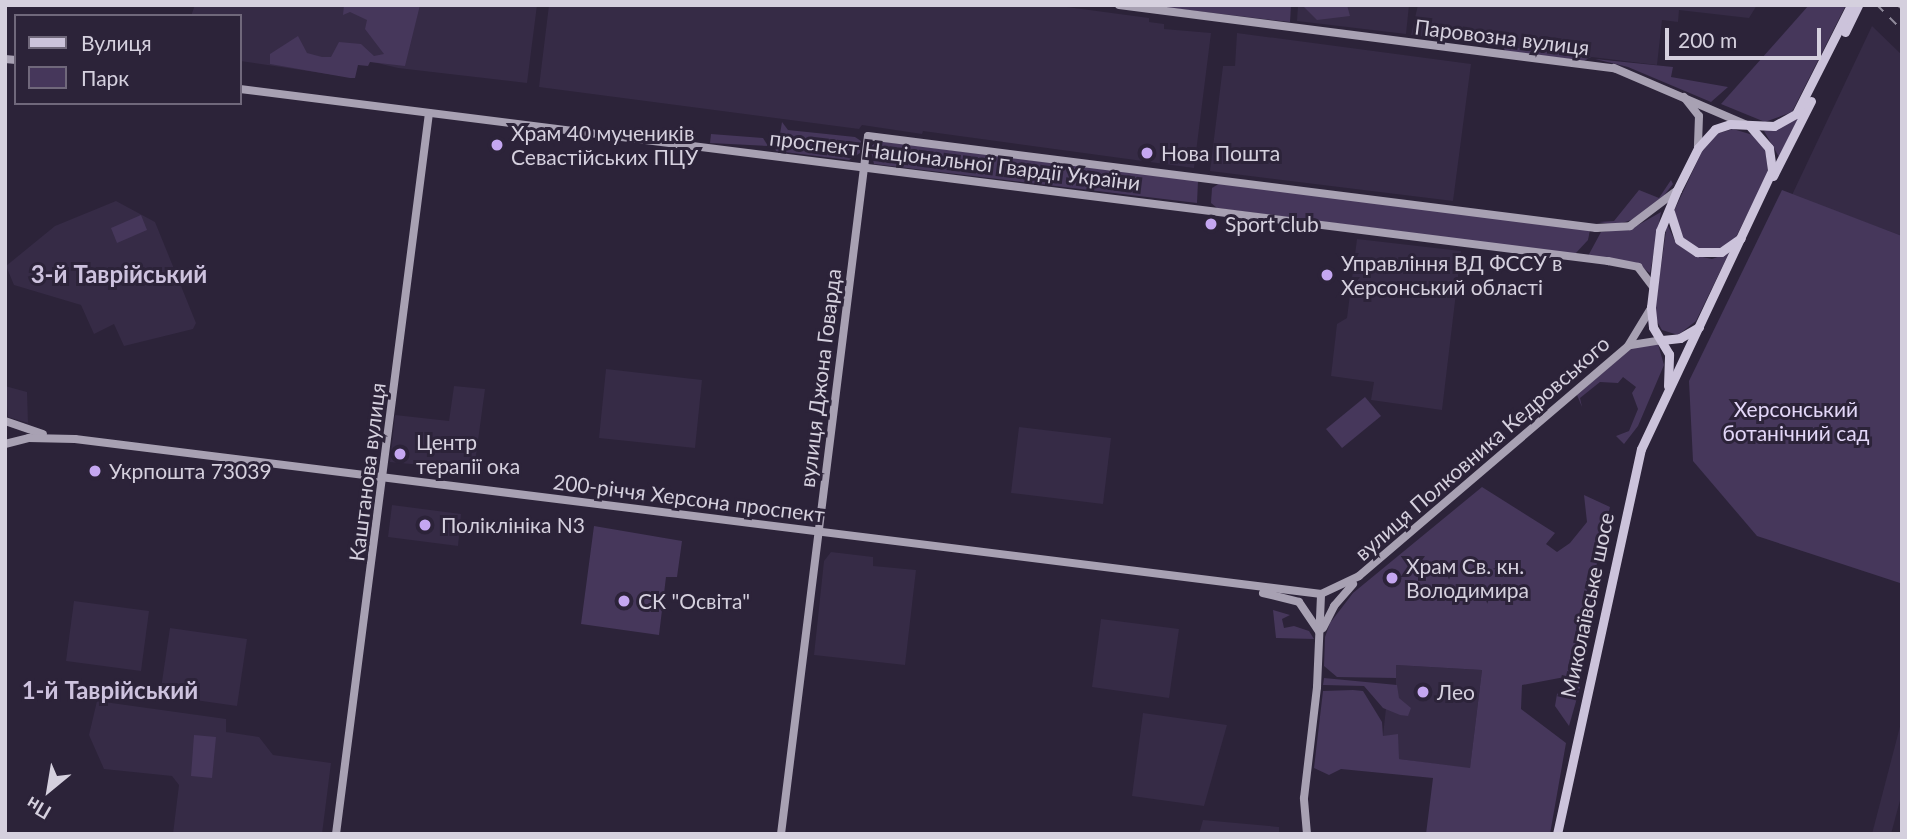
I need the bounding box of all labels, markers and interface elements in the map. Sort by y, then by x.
legend [14,14,242,105]
street label: Паровозна вулиця [1413,14,1591,60]
scale bar [1669,14,1825,58]
text: 200 m [1678,27,1737,52]
text: Вулиця [81,30,152,55]
text: Парк [81,65,129,90]
place label: Храм 40 мучеників Севастійських ПЦУ [511,120,698,170]
street label: проспект Національної Гвардії України [768,125,1142,195]
marker: Храм 40 мучеників Севастійських ПЦУ [489,137,505,153]
place label: Нова Пошта [1161,140,1280,166]
marker: Нова Пошта [1139,145,1155,161]
place label: Sport club [1225,211,1319,237]
marker: Sport club [1203,216,1219,232]
place label: Управління ВД ФССУ в Херсонський області [1341,250,1562,300]
district label: 3-й Таврійський [31,260,207,288]
street label: вулиця Джона Говарда [794,267,846,489]
marker: Управління ВД ФССУ в Херсонський області [1319,267,1335,283]
street label: вулиця Полковника Кедровського [1350,331,1614,565]
street label: Каштанова вулиця [344,381,390,563]
park label: Херсонський ботанічний сад [1722,396,1870,446]
place label: Центр терапії ока [416,429,520,479]
marker: Центр терапії ока [390,444,410,464]
place label: Укрпошта 73039 [109,458,272,484]
marker: Укрпошта 73039 [87,463,103,479]
street label: 200-річчя Херсона проспект [552,469,826,527]
street label: Миколаївське шосе [1555,510,1619,700]
place label: Поліклініка N3 [441,512,585,538]
marker: Поліклініка N3 [415,515,435,535]
place label: Храм Св. кн. Володимира [1406,553,1529,603]
marker: Храм Св. кн. Володимира [1384,570,1400,586]
place label: СК "Освіта" [638,588,750,614]
marker: СК "Освіта" [616,593,632,609]
district label: 1-й Таврійський [22,676,198,704]
place label: Лео [1437,679,1475,705]
marker: Лео [1415,684,1431,700]
north arrow [14,755,84,825]
text: Пн [22,792,55,825]

